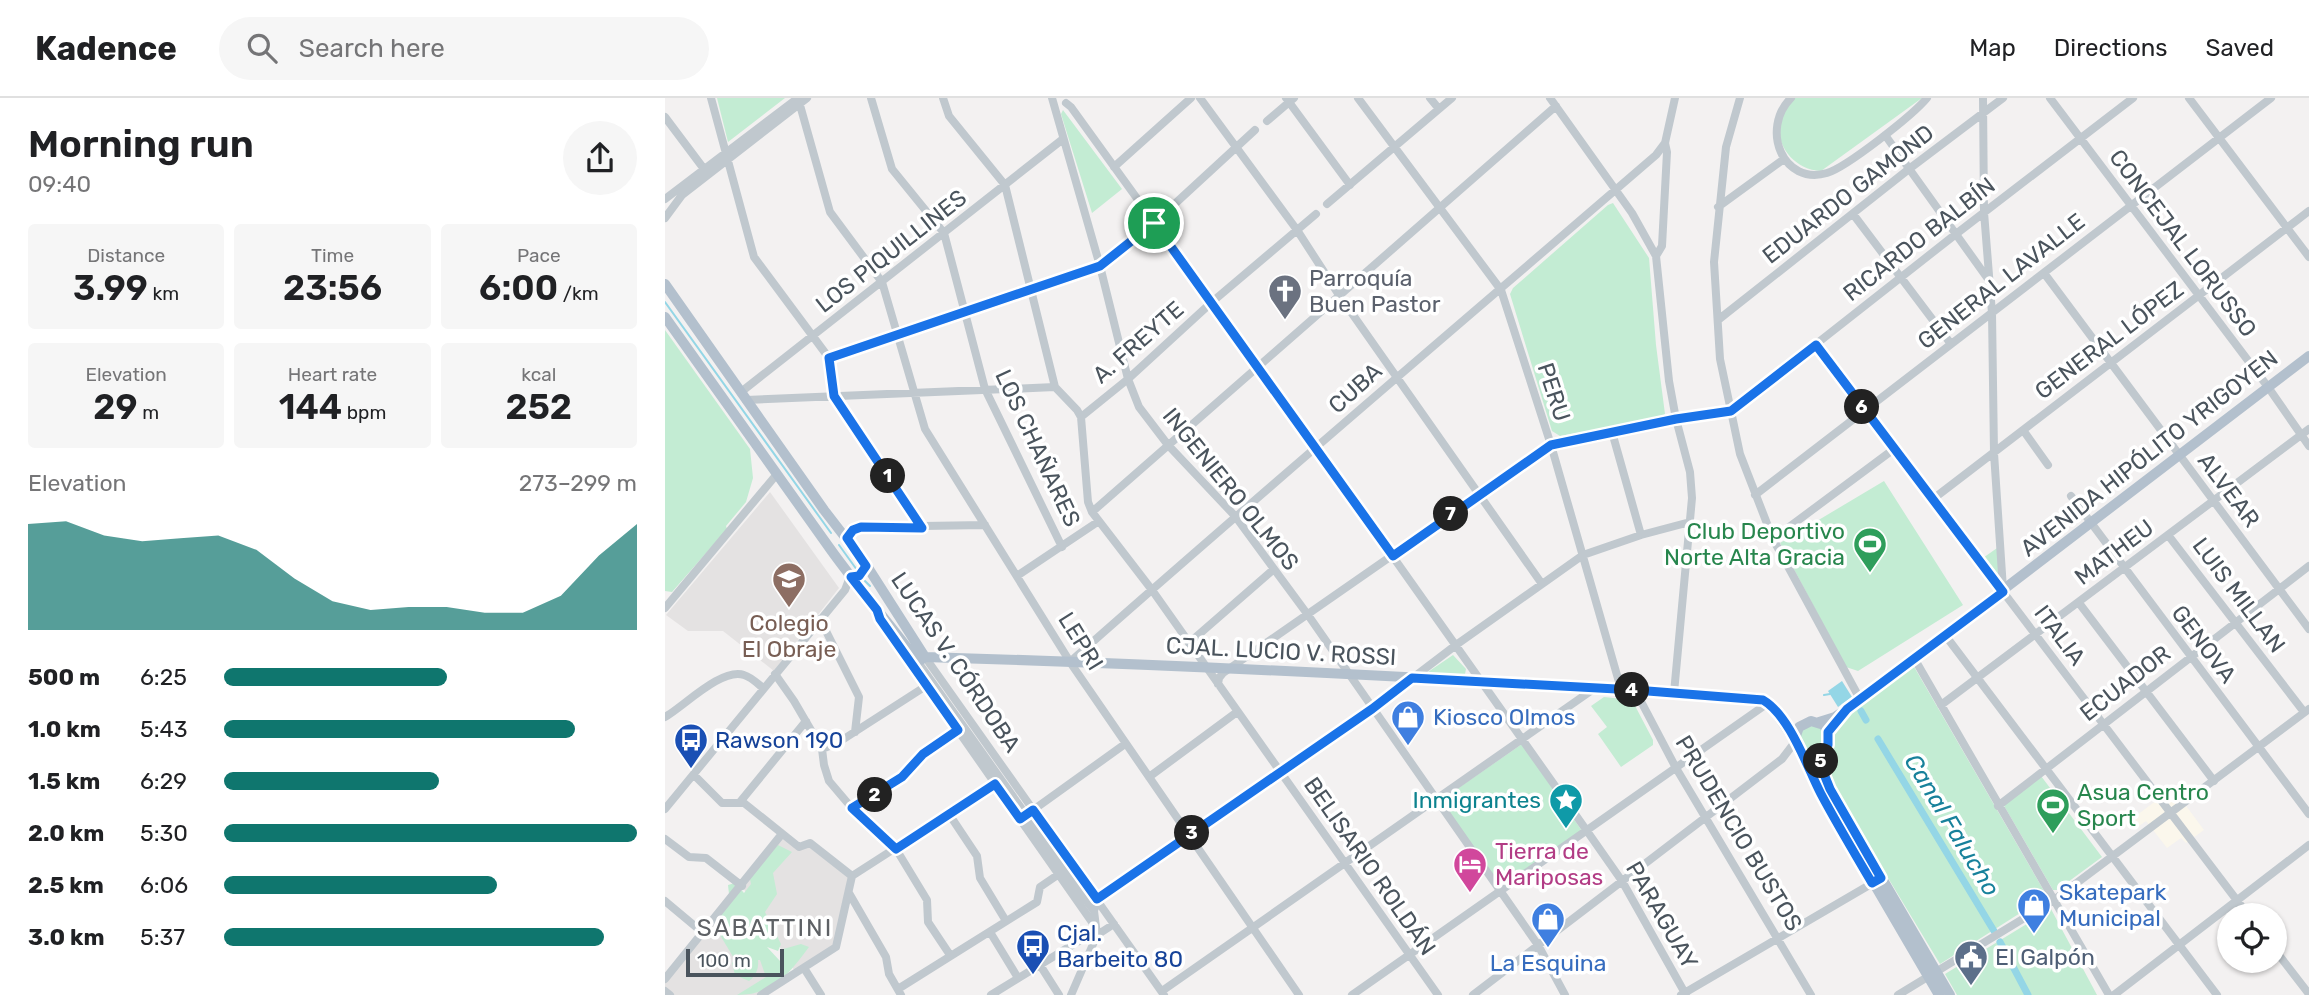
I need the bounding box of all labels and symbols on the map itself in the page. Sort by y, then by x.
street label: EDUARDO GAMOND [1757,118,1939,270]
street label: CONCEJAL LORUSSO [2103,144,2263,342]
street label: RICARDO BALBÍN [1837,171,2001,307]
street label: LOS PIQUILLINES [810,183,972,319]
pin [1124,193,1184,253]
street label: GENERAL LAVALLE [1912,207,2090,355]
place label: Parroquía Buen Pastor [1309,264,1441,318]
church icon: Parroquía Buen Pastor [1266,272,1304,321]
street label: GENERAL LÓPEZ [2029,275,2189,405]
street label: A. FREYTE [1087,295,1189,389]
street label: AVENIDA HIPÓLITO YRIGOYEN [2015,344,2283,562]
street label: CUBA [1323,357,1387,419]
street label: PERU [1531,359,1577,425]
street label: LOS CHAÑARES [989,365,1087,531]
pin: 6 [1845,390,1879,424]
street label: INGENIERO OLMOS [1157,402,1305,576]
street label: ALVEAR [2192,447,2266,533]
pin: 1 [871,458,906,494]
pin: 7 [1433,496,1469,532]
street label: MATHEU [2069,513,2159,591]
place label: Club Deportivo Norte Alta Gracia [1664,517,1845,571]
sports icon: Club Deportivo Norte Alta Gracia [1851,525,1889,574]
street label: LUIS MILLAN [2187,532,2291,658]
school or university icon: Colegio El Obraje [770,560,808,609]
street label: LUCAS V. CÓRDOBA [885,567,1027,757]
street label: ITALIA [2028,599,2092,671]
street label: GENOVA [2166,600,2242,688]
street label: LEPRI [1052,607,1110,675]
place label: Colegio El Obraje [742,609,836,663]
street label: CJAL. LUCIO V. ROSSI [1165,631,1397,671]
street label: ECUADOR [2074,639,2176,727]
pin: 4 [1615,672,1649,708]
shop icon: Kiosco Olmos [1389,698,1427,747]
place label: Kiosco Olmos [1433,703,1575,731]
bus stop icon: Rawson 190 [672,721,710,770]
place label: Rawson 190 [715,726,843,754]
street label: PRUDENCIO BUSTOS [1670,730,1808,936]
pin: 5 [1803,744,1839,778]
water label: Canal Falucho [1899,749,2005,901]
street label: BELISARIO ROLDÁN [1298,772,1442,960]
pin: 2 [857,778,893,812]
place label: Asua Centro Sport [2077,778,2209,832]
place icon: Inmigrantes [1547,781,1585,830]
place label: Inmigrantes [1412,786,1541,814]
sports icon: Asua Centro Sport [2034,786,2072,835]
pin: 3 [1175,816,1209,850]
place label: Tierra de Mariposas [1495,837,1603,891]
hotel icon: Tierra de Mariposas [1451,845,1489,894]
street label: PARAGUAY [1620,856,1704,974]
place label: Skatepark Municipal [2059,878,2167,932]
shop icon: Skatepark Municipal [2015,886,2053,935]
shop icon: La Esquina [1529,900,1567,949]
district label: SABATTINI [697,914,833,942]
place label: Cjal. Barbeito 80 [1057,919,1183,973]
bus stop icon: Cjal. Barbeito 80 [1014,927,1052,976]
public building icon: El Galpón [1952,938,1990,987]
place label: El Galpón [1995,943,2095,971]
scale bar [686,946,784,978]
place label: La Esquina [1490,949,1606,977]

